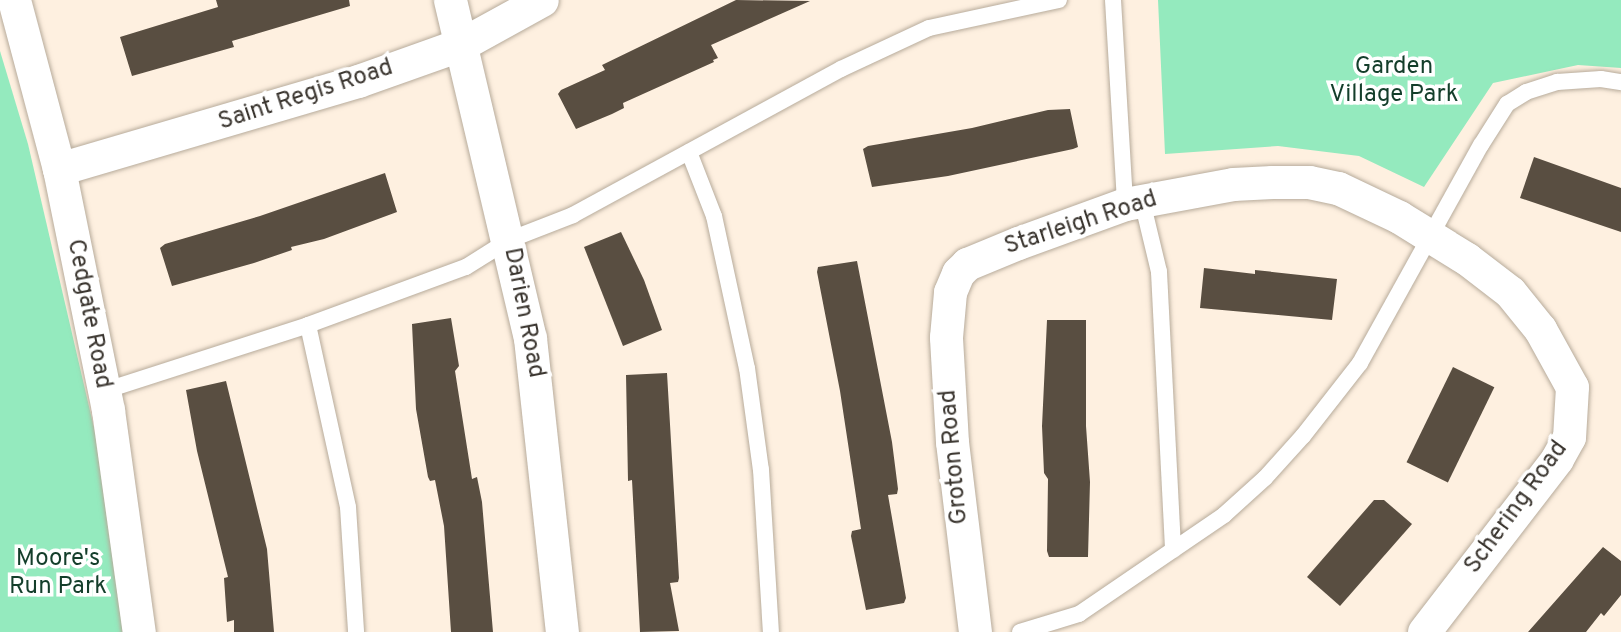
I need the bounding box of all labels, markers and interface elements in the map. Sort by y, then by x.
street label: Saint Regis Road [215,54,397,138]
park label: Garden Village Park [1330,54,1458,110]
street label: Starleigh Road [1001,186,1161,262]
street label: Cedgate Road [59,237,117,391]
street label: Darien Road [496,245,550,381]
street label: Groton Road [935,388,975,526]
street label: Schering Road [1459,436,1575,580]
park label: Moore's Run Park [9,546,107,602]

